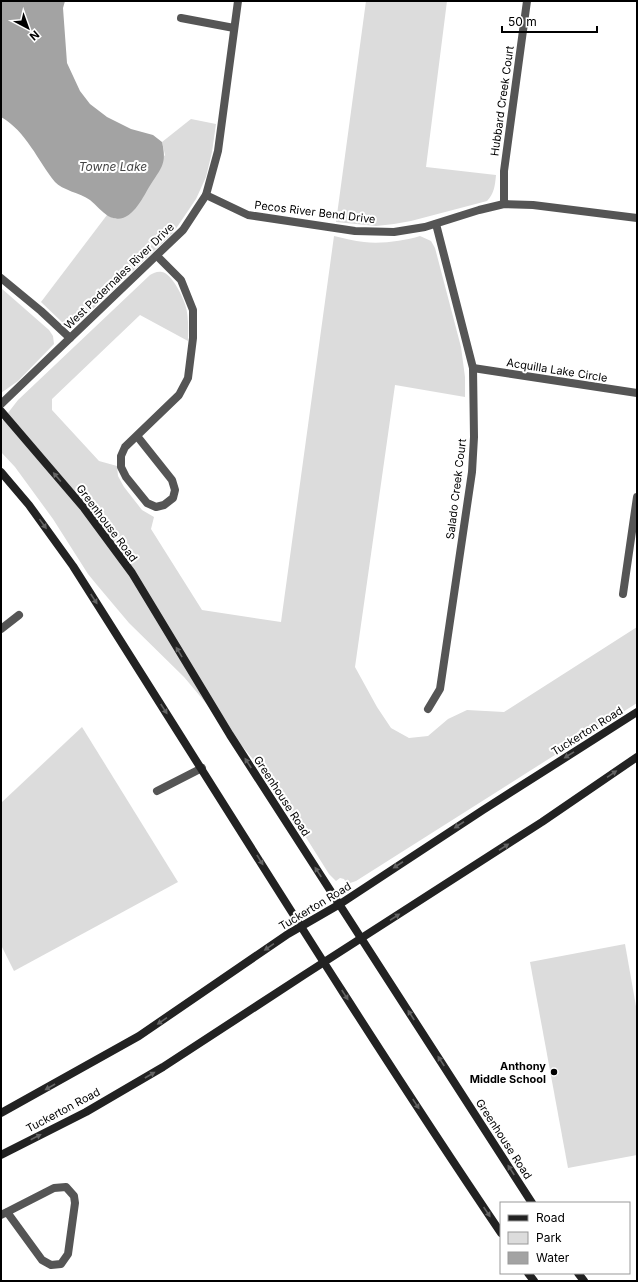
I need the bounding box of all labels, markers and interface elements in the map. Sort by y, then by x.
north arrow [8,8,48,48]
scale bar [502,8,597,34]
text: 50 m [508,14,537,29]
text: N [27,28,42,44]
street label: Hubbard Creek Court [487,45,517,157]
water label: Towne Lake [79,159,147,174]
street label: Pecos River Bend Drive [254,198,376,226]
street label: West Pedernales River Drive [61,220,177,332]
street label: Acquilla Lake Circle [505,355,609,385]
street label: Salado Creek Court [443,437,469,540]
one-way arrow [52,472,61,482]
street label: Greenhouse Road [73,482,141,564]
one-way arrow [39,519,47,530]
one-way arrow [91,593,98,605]
one-way arrow [176,646,183,658]
one-way arrow [161,703,168,715]
street label: Tuckerton Road [549,703,625,759]
one-way arrow [563,752,574,759]
street label: Greenhouse Road [251,753,313,839]
one-way arrow [244,757,251,768]
one-way arrow [607,770,617,778]
one-way arrow [454,821,464,829]
one-way arrow [498,843,510,850]
one-way arrow [256,855,264,865]
one-way arrow [392,862,404,869]
one-way arrow [315,866,322,877]
street label: Tuckerton Road [276,879,354,933]
one-way arrow [390,913,400,921]
one-way arrow [264,943,274,951]
one-way arrow [341,990,349,1000]
one-way arrow [407,1010,415,1020]
one-way arrow [156,1017,168,1024]
one-way arrow [437,1055,444,1067]
place label: Anthony Middle School [470,1059,546,1086]
marker: Anthony Middle School [549,1067,559,1077]
one-way arrow [144,1071,156,1078]
one-way arrow [44,1083,56,1090]
street label: Tuckerton Road [24,1085,102,1135]
street label: Greenhouse Road [473,1096,535,1182]
one-way arrow [412,1099,420,1109]
one-way arrow [30,1134,42,1141]
one-way arrow [507,1165,515,1175]
legend [500,1202,630,1274]
one-way arrow [483,1207,491,1217]
text: Road [536,1210,565,1225]
text: Park [536,1230,562,1245]
text: Water [536,1250,570,1265]

